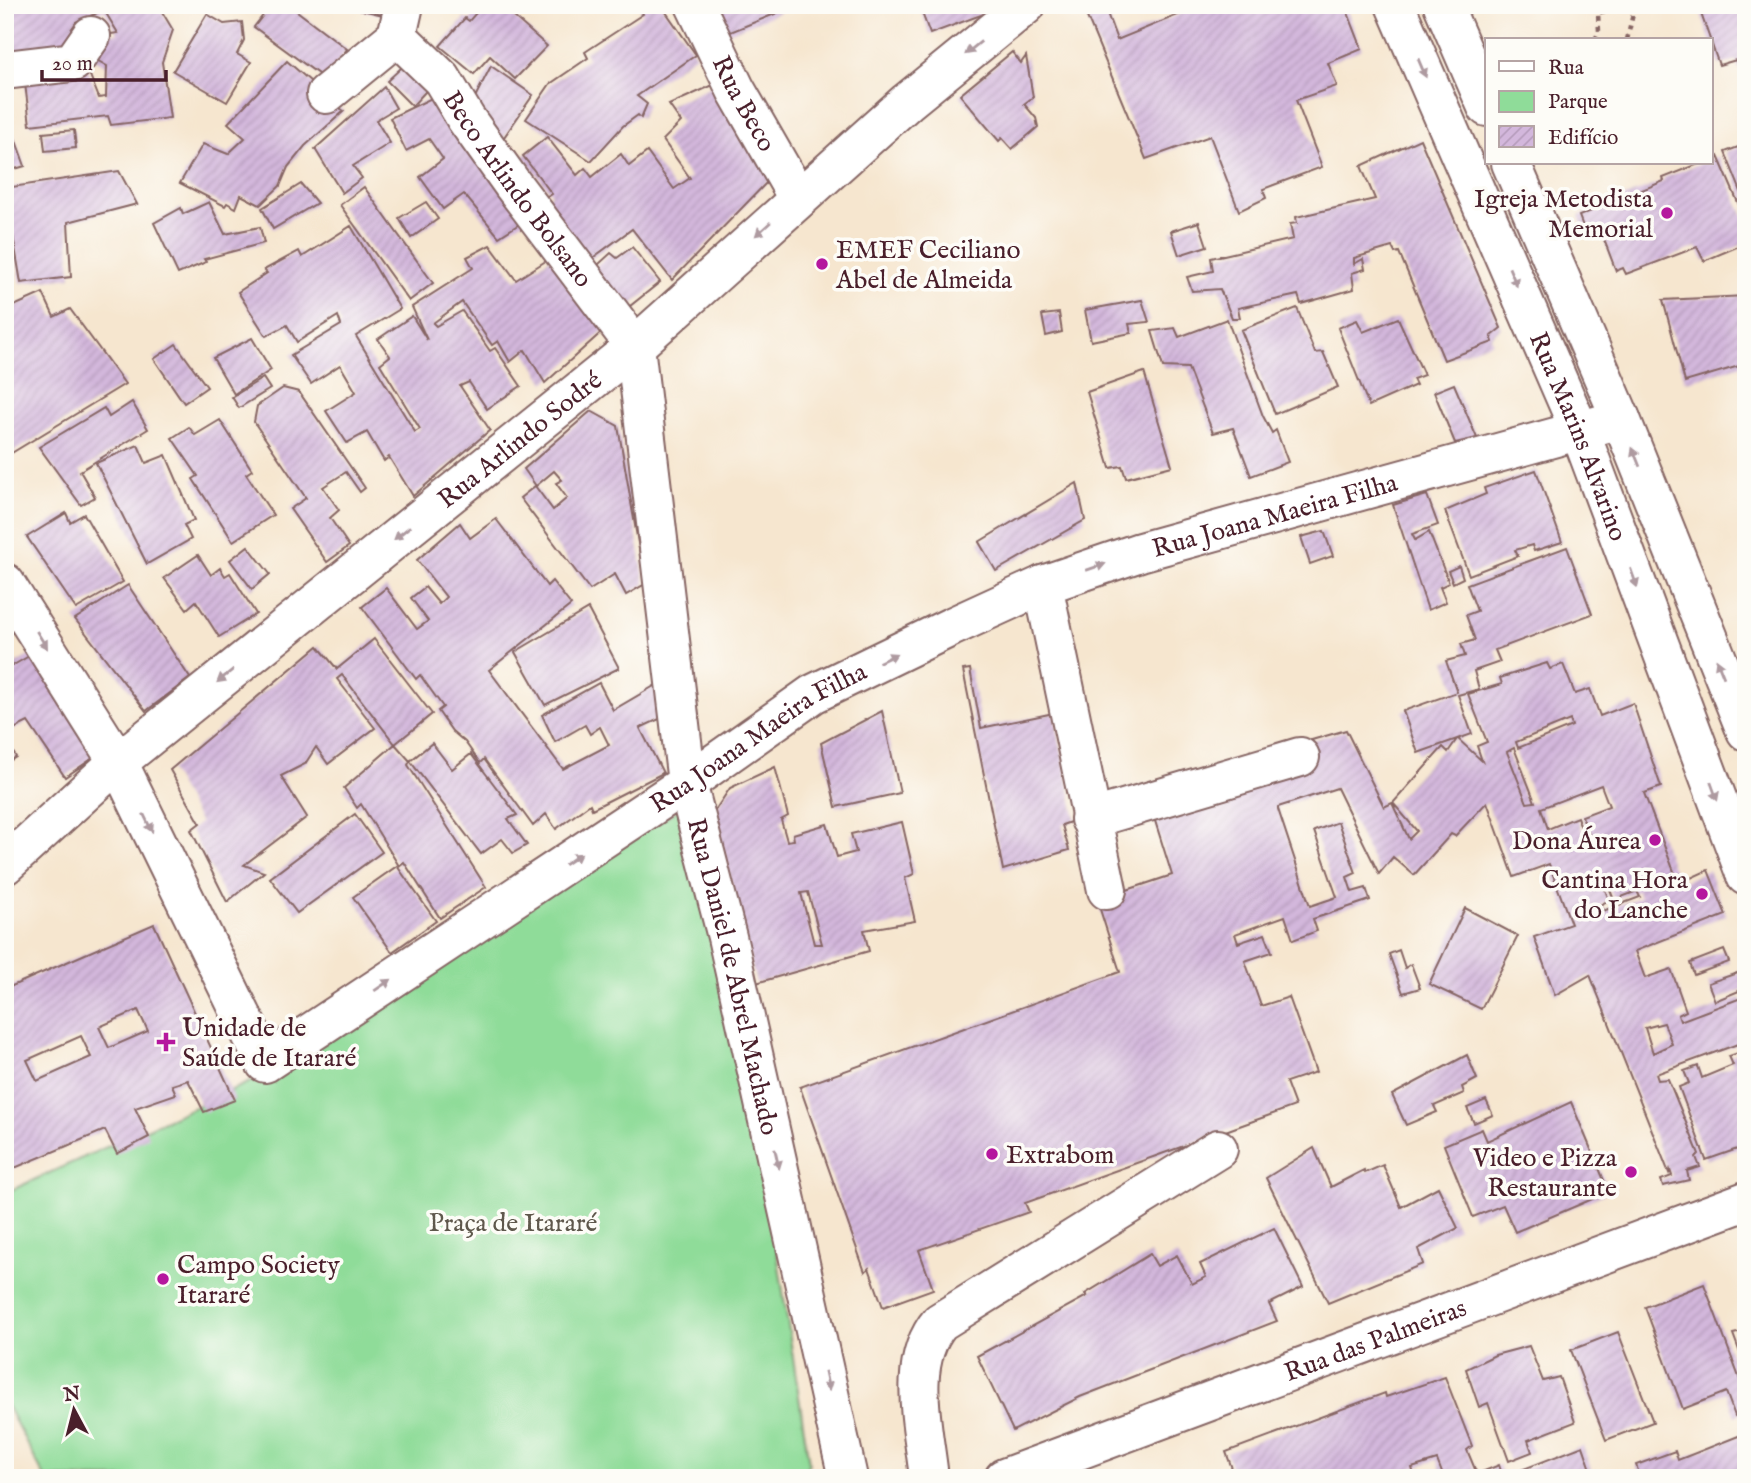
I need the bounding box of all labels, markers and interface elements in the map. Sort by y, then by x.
scale bar [42,38,166,82]
legend [1485,38,1712,164]
one-way arrow [964,40,981,55]
text: 20 m [52,51,93,78]
street label: Rua Beco [704,51,783,158]
text: Rua [1548,55,1585,82]
one-way arrow [1416,58,1428,78]
street label: Beco Arlindo Bolsano [435,85,600,294]
text: Parque [1548,89,1608,116]
text: Edifício [1548,125,1618,152]
place label: Igreja Metodista Memorial [1474,183,1654,246]
marker: Igreja Metodista Memorial [1659,205,1675,221]
one-way arrow [755,221,772,236]
place label: EMEF Ceciliano Abel de Almeida [835,234,1020,297]
marker: EMEF Ceciliano Abel de Almeida [814,256,830,272]
one-way arrow [1507,266,1518,287]
street label: Rua Marins Alvarino [1521,327,1634,546]
street label: Rua Arlindo Sodré [431,364,609,516]
one-way arrow [1630,446,1641,467]
street label: Rua Joana Maeira Filha [1149,466,1402,566]
one-way arrow [394,525,411,540]
one-way arrow [1086,561,1107,572]
one-way arrow [1629,568,1640,589]
one-way arrow [35,631,48,650]
one-way arrow [878,652,898,663]
street label: Rua Joana Maeira Filha [644,655,873,821]
one-way arrow [1715,657,1726,678]
one-way arrow [216,668,234,682]
one-way arrow [1709,781,1720,802]
one-way arrow [142,813,154,833]
street label: Rua Daniel de Abrel Machado [679,815,786,1138]
place label: Dona Áurea [1512,825,1642,858]
marker: Dona Áurea [1647,832,1663,848]
one-way arrow [564,852,582,866]
place label: Cantina Hora do Lanche [1541,864,1689,927]
marker: Cantina Hora do Lanche [1694,886,1710,902]
one-way arrow [374,979,393,992]
place label: Unidade de Saúde de Itararé [182,1012,356,1075]
marker: Unidade de Saúde de Itararé [156,1032,176,1052]
place label: Extrabom [1006,1139,1114,1172]
place label: Video e Pizza Restaurante [1472,1142,1618,1205]
marker: Extrabom [984,1146,1000,1162]
one-way arrow [772,1148,783,1170]
marker: Video e Pizza Restaurante [1623,1164,1639,1180]
park label: Praça de Itararé [429,1207,597,1240]
place label: Campo Society Itararé [177,1249,340,1312]
marker: Campo Society Itararé [155,1271,171,1287]
street label: Rua das Palmeiras [1280,1292,1471,1390]
one-way arrow [821,1370,832,1392]
north arrow [38,1374,108,1444]
text: N [62,1382,82,1408]

